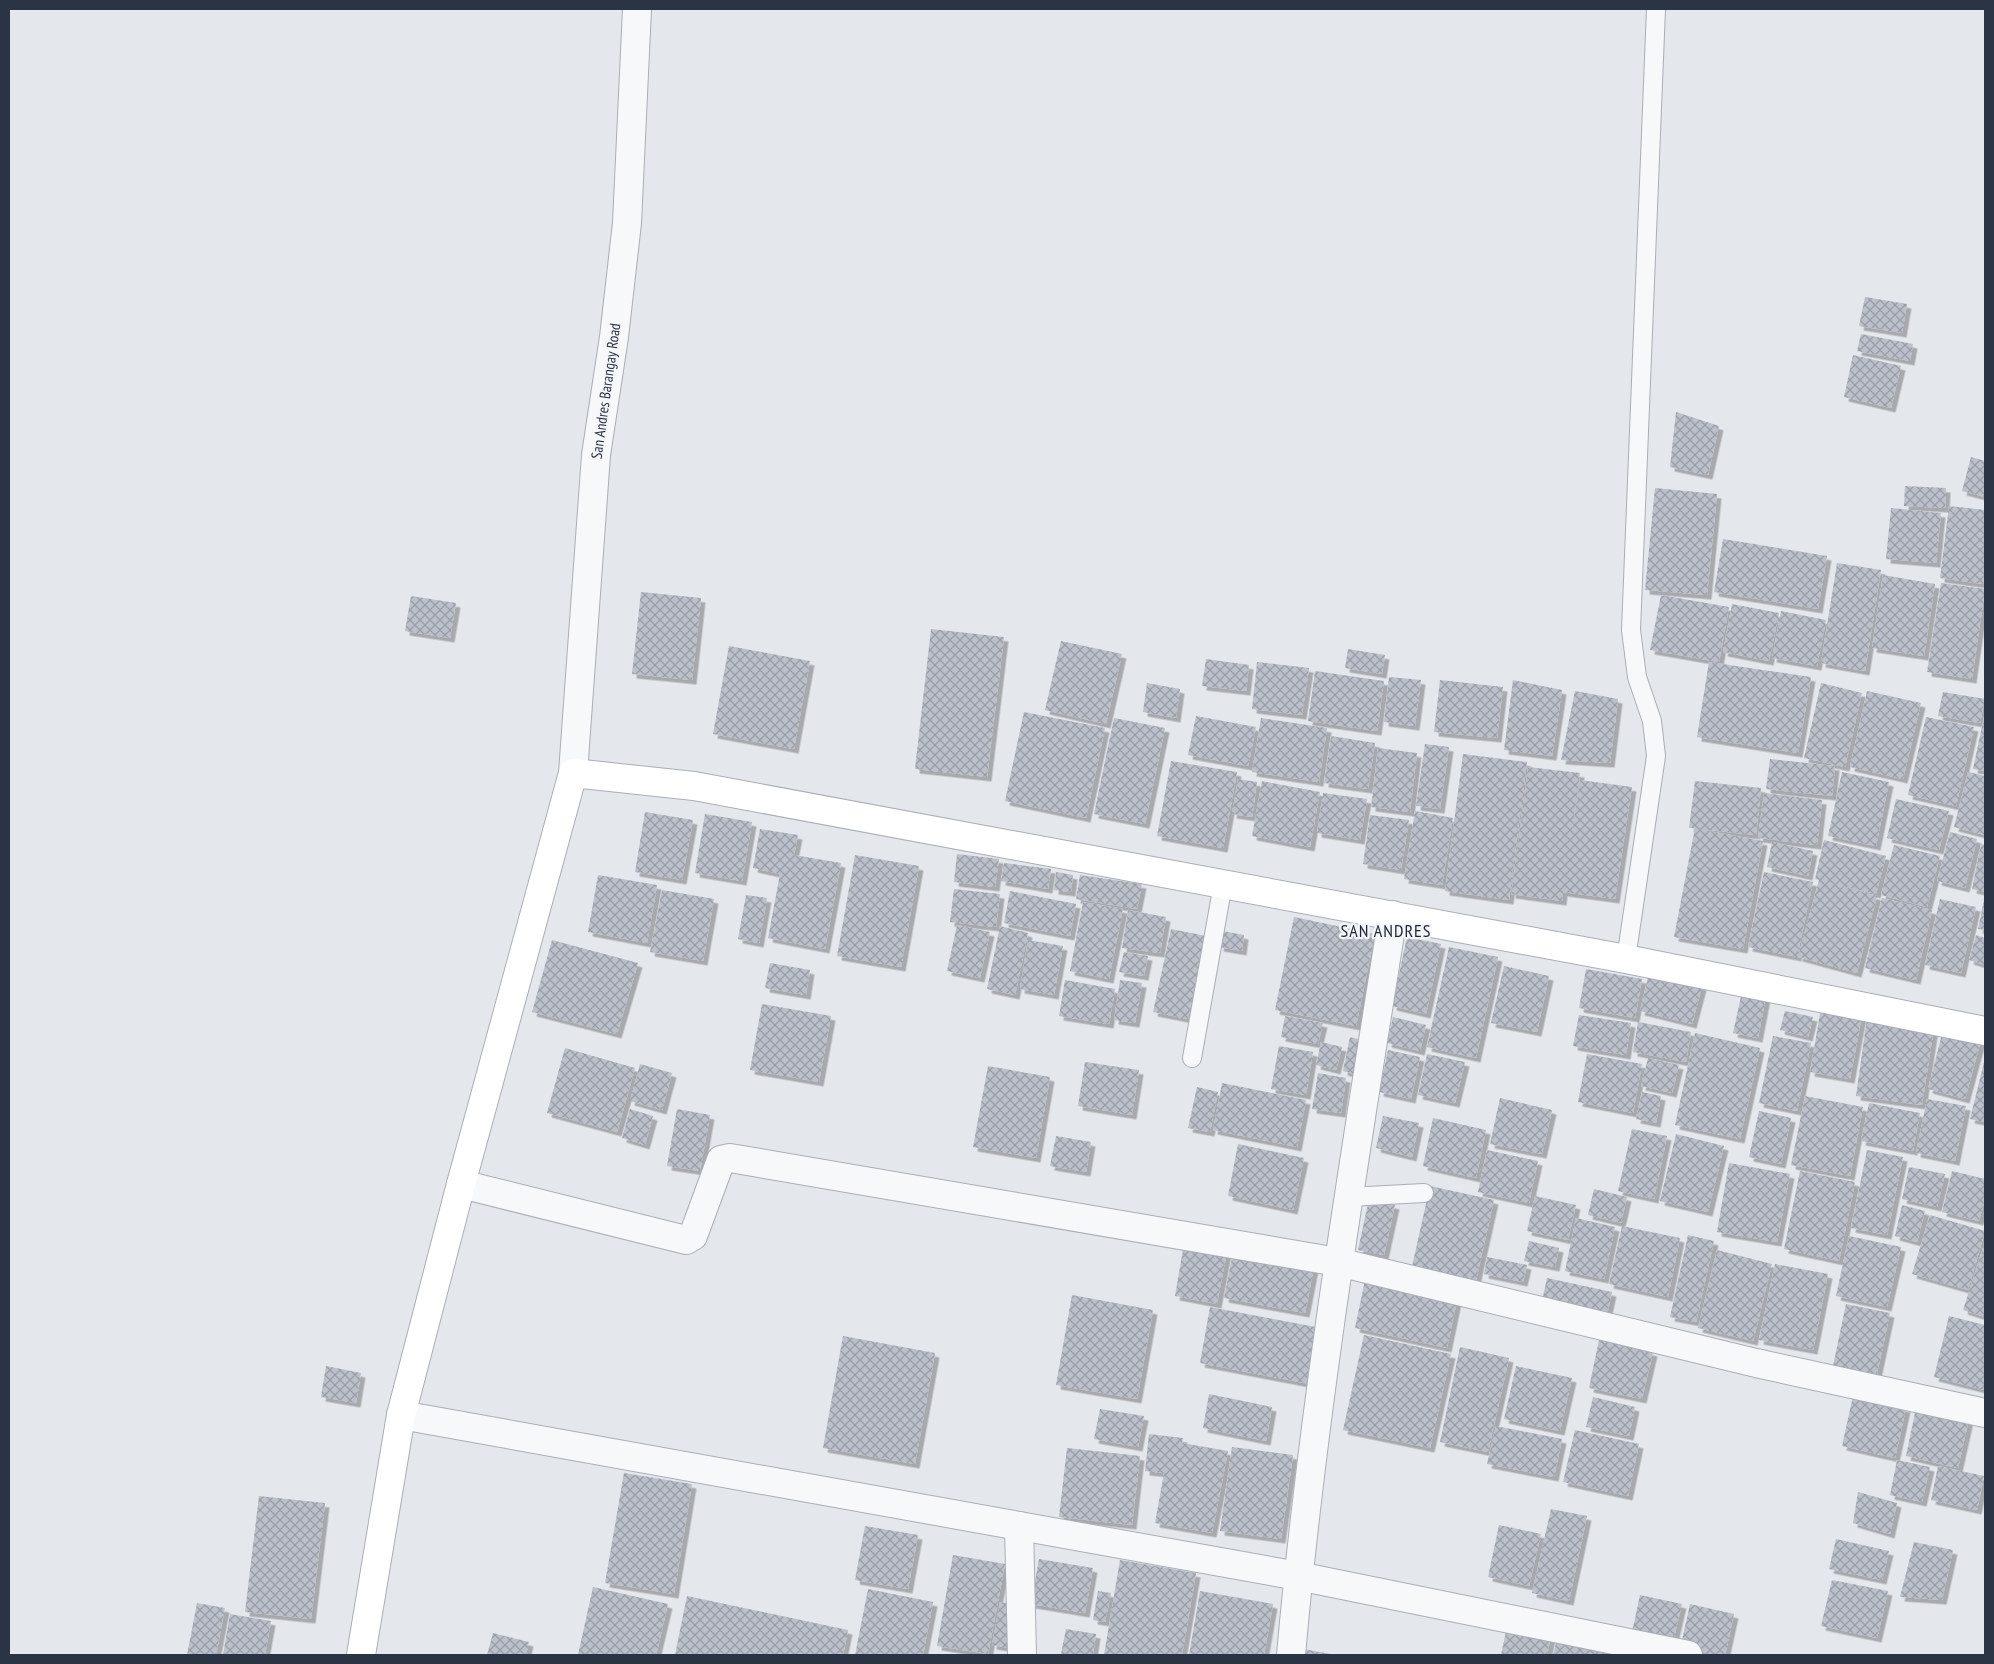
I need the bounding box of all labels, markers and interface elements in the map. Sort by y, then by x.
street label: San Andres Barangay Road [587,322,624,460]
district label: SAN ANDRES [1341,919,1431,942]

